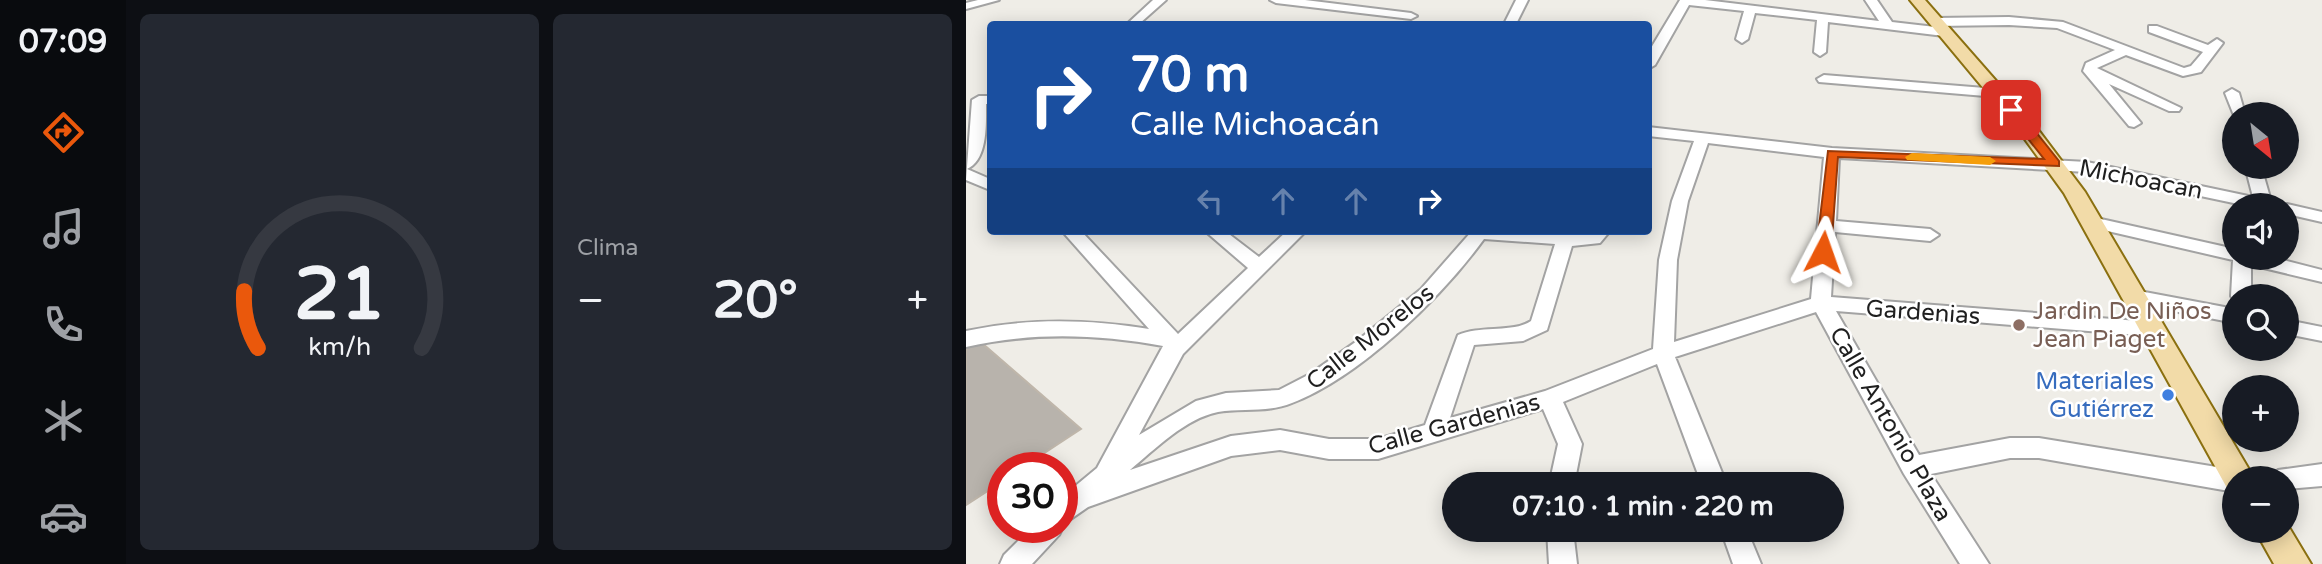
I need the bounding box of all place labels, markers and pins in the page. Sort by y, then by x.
pin [1981,80,2041,140]
place label: Jardin De Niños Jean Piaget [2033,297,2212,354]
marker: Jardin De Niños Jean Piaget [2011,317,2027,333]
place label: Materiales Gutiérrez [2035,367,2154,424]
marker: Materiales Gutiérrez [2160,387,2176,403]

